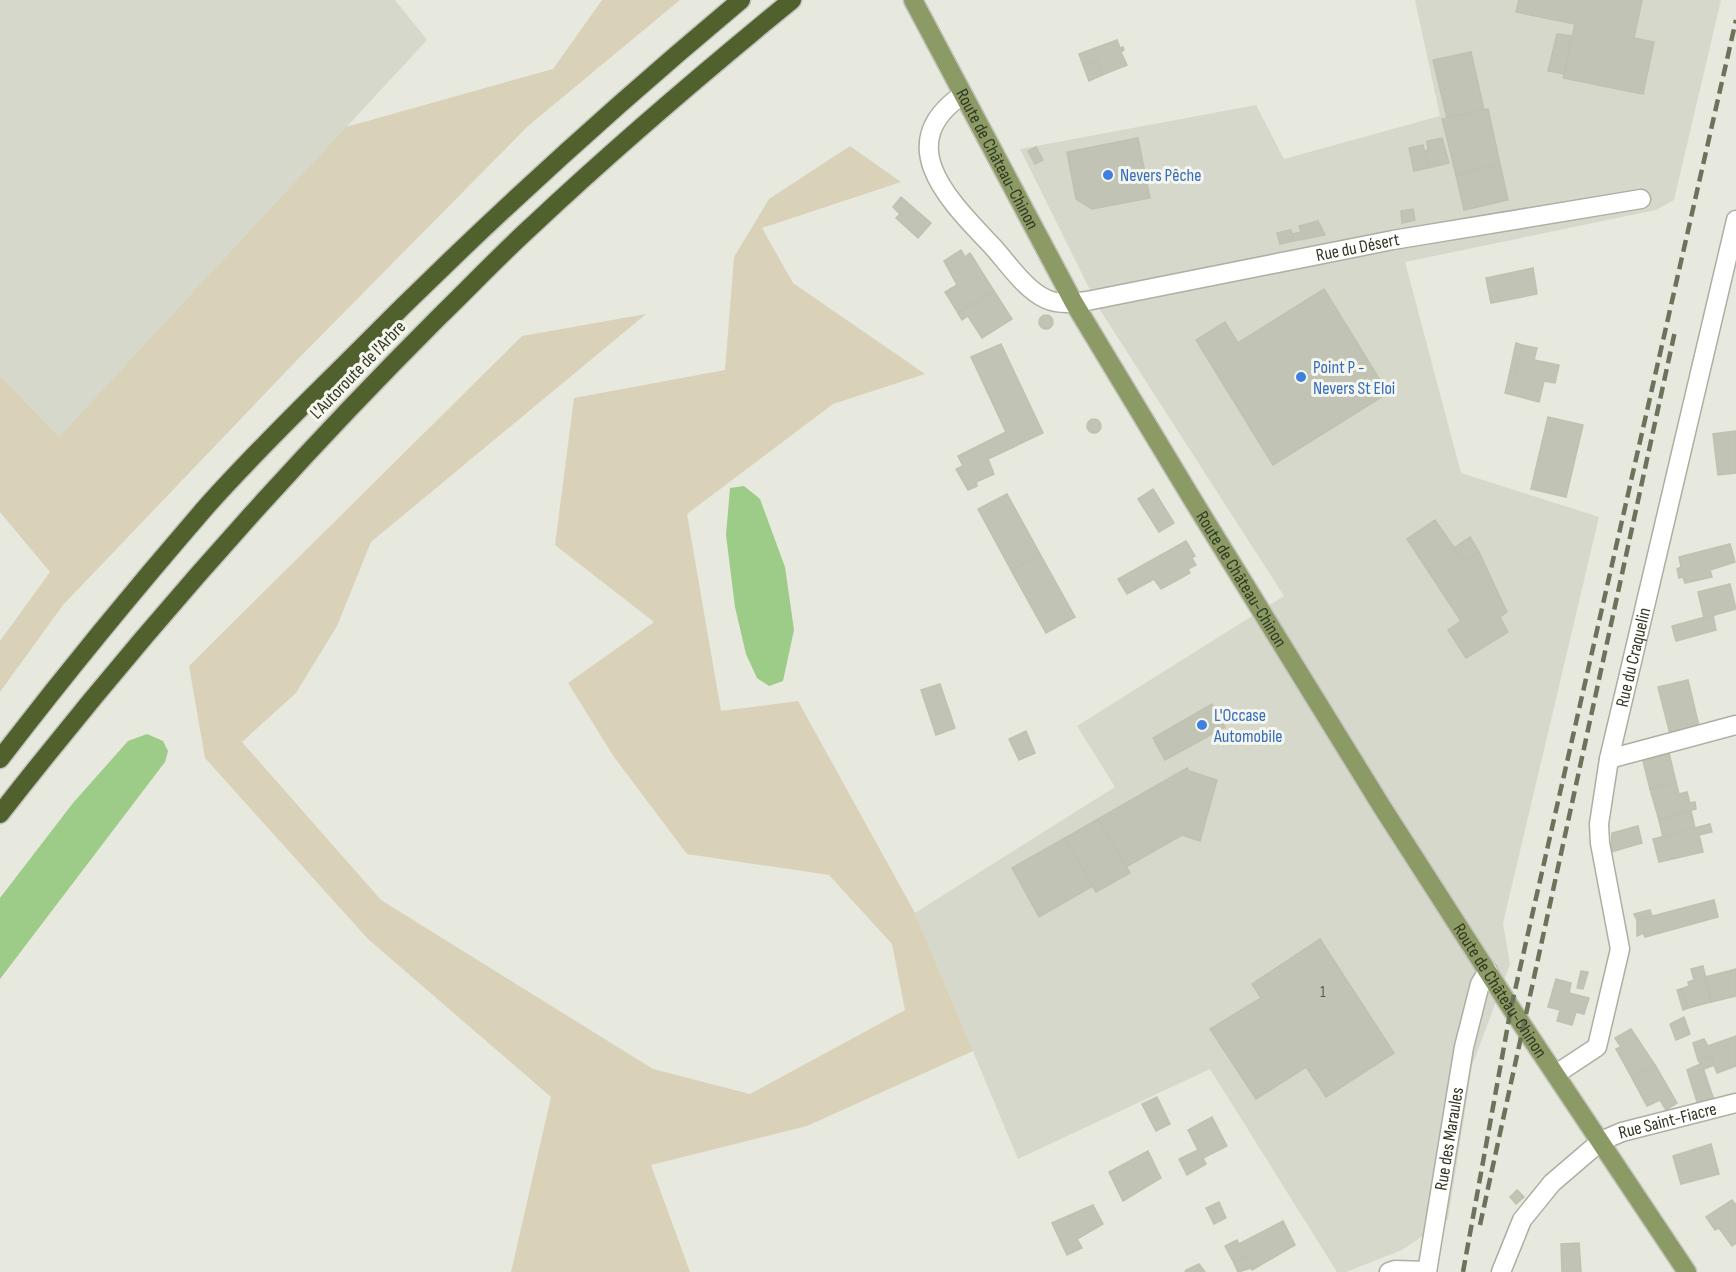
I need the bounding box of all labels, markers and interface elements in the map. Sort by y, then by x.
street label: Route de Château-Chinon [952,85,1043,233]
place label: Nevers Pêche [1120,165,1202,186]
marker: Nevers Pêche [1101,168,1115,182]
street label: Rue du Désert [1314,229,1401,266]
street label: L'Autoroute de l'Arbre [306,317,410,423]
place label: Point P - Nevers St Eloi [1313,357,1395,399]
marker: Point P - Nevers St Eloi [1294,370,1308,384]
street label: Route de Château-Chinon [1192,507,1291,651]
street label: Rue du Craquelin [1611,605,1655,709]
place label: L'Occase Automobile [1213,705,1282,747]
marker: L'Occase Automobile [1195,718,1209,732]
street label: Route de Château-Chinon [1449,919,1552,1062]
house number: 1 [1320,983,1326,1002]
street label: Rue des Maraules [1430,1086,1468,1192]
street label: Rue Saint-Fiacre [1616,1098,1719,1143]

